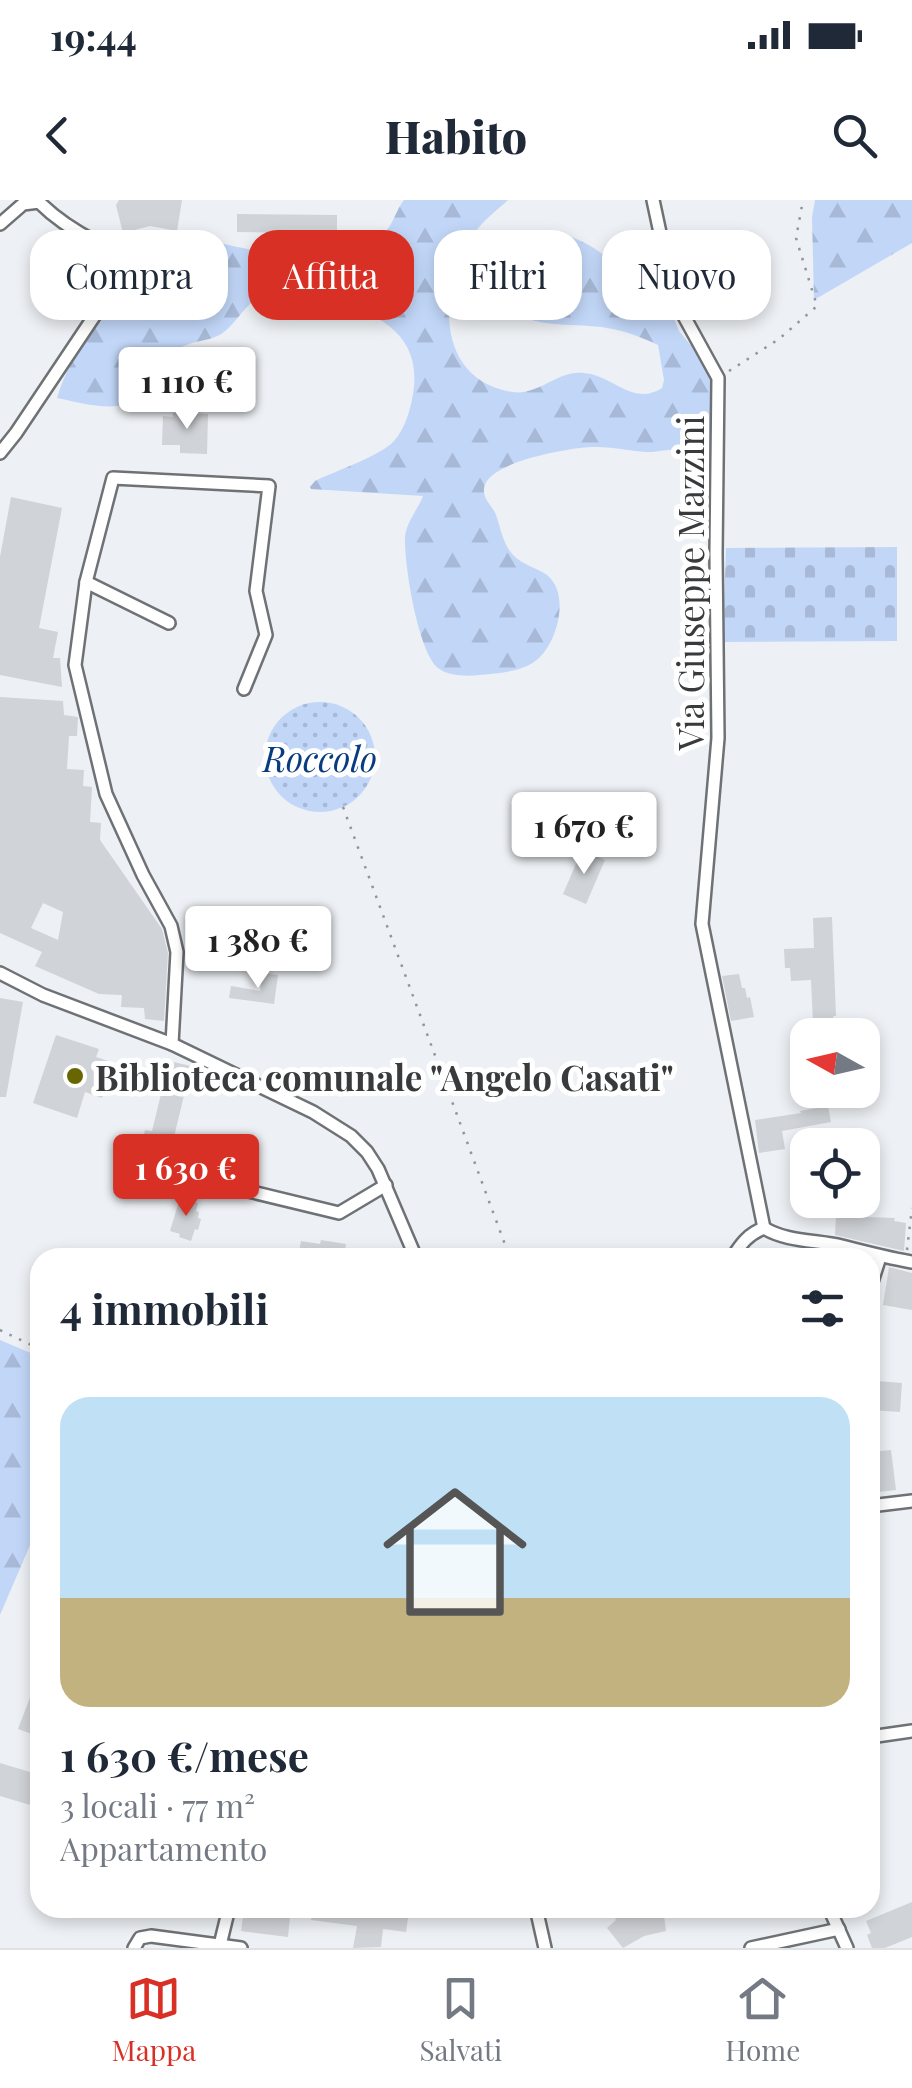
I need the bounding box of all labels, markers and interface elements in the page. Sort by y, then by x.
text: 19:44 [50,10,137,61]
text: Habito [385,105,527,165]
icon: back [30,108,85,163]
icon: search [827,108,882,163]
chip: Compra [30,230,228,320]
chip: Affitta [248,230,414,320]
chip: Filtri [434,230,582,320]
chip: Nuovo [602,230,771,320]
pin: 1 110 € [95,347,279,432]
text: 1 110 € [141,358,233,401]
street label: Via Giuseppe Mazzini [666,415,713,752]
park label: Roccolo [261,734,377,781]
pin: 1 670 € [492,792,676,877]
text: 1 670 € [534,803,634,846]
pin: 1 380 € [166,906,350,991]
text: 1 380 € [207,917,309,960]
north arrow [790,1018,880,1108]
map controls [790,1018,880,1218]
place label: Biblioteca comunale "Angelo Casati" [95,1053,674,1100]
marker: Biblioteca comunale "Angelo Casati" [64,1065,86,1087]
button: locate [790,1128,880,1218]
pin: 1 630 € [94,1134,278,1219]
text: 1 630 € [135,1145,237,1188]
text: 4 immobili [60,1280,269,1336]
icon: filters [795,1281,850,1336]
icon: home [365,1462,545,1642]
text: 1 630 €/mese [60,1727,309,1783]
text: 3 locali · 77 m² [60,1783,255,1826]
text: Appartamento [60,1826,267,1869]
tab: Mappa [112,1971,196,2068]
tab: Salvati [419,1971,502,2068]
tab: Home [725,1971,800,2068]

